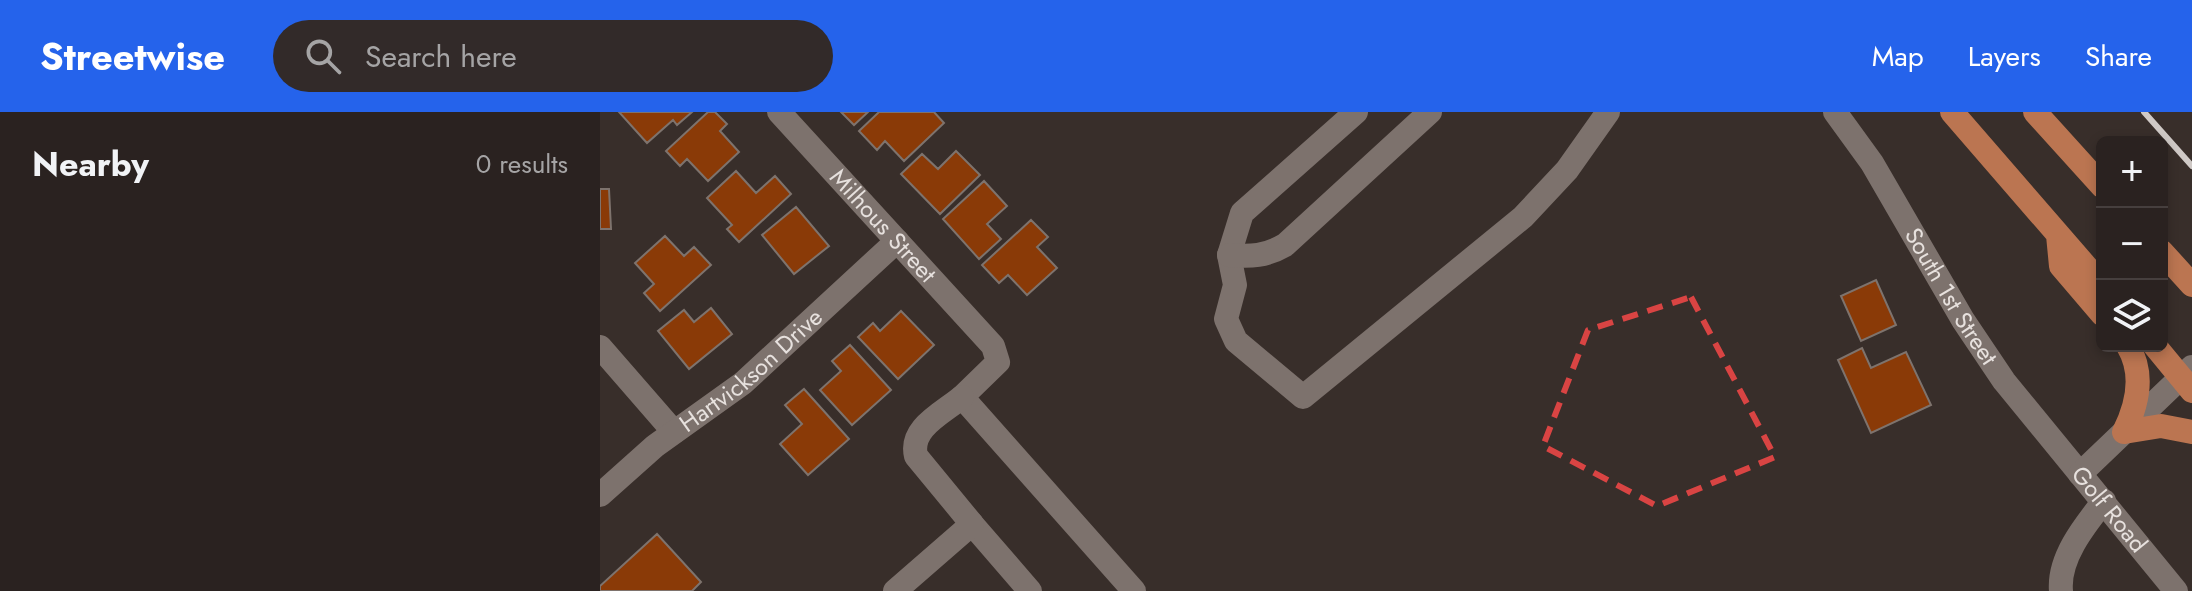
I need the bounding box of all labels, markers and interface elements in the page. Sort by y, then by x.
search box [273,20,833,92]
text: Streetwise [40,29,225,84]
icon: search [301,34,345,78]
text: Search here [365,35,517,78]
text: Map [1872,36,1924,77]
text: Layers [1968,36,2041,77]
text: Share [2085,36,2152,77]
map controls [2096,136,2168,352]
button: + [2096,136,2168,208]
text: Nearby [32,140,149,189]
text: 0 results [476,145,568,183]
street label: Milhous Street [822,160,945,290]
button: − [2096,208,2168,280]
street label: South 1st Street [1896,221,2007,372]
button: layers [2096,280,2168,352]
street label: Hartvickson Drive [672,300,830,440]
street label: Golf Road [2063,458,2156,560]

